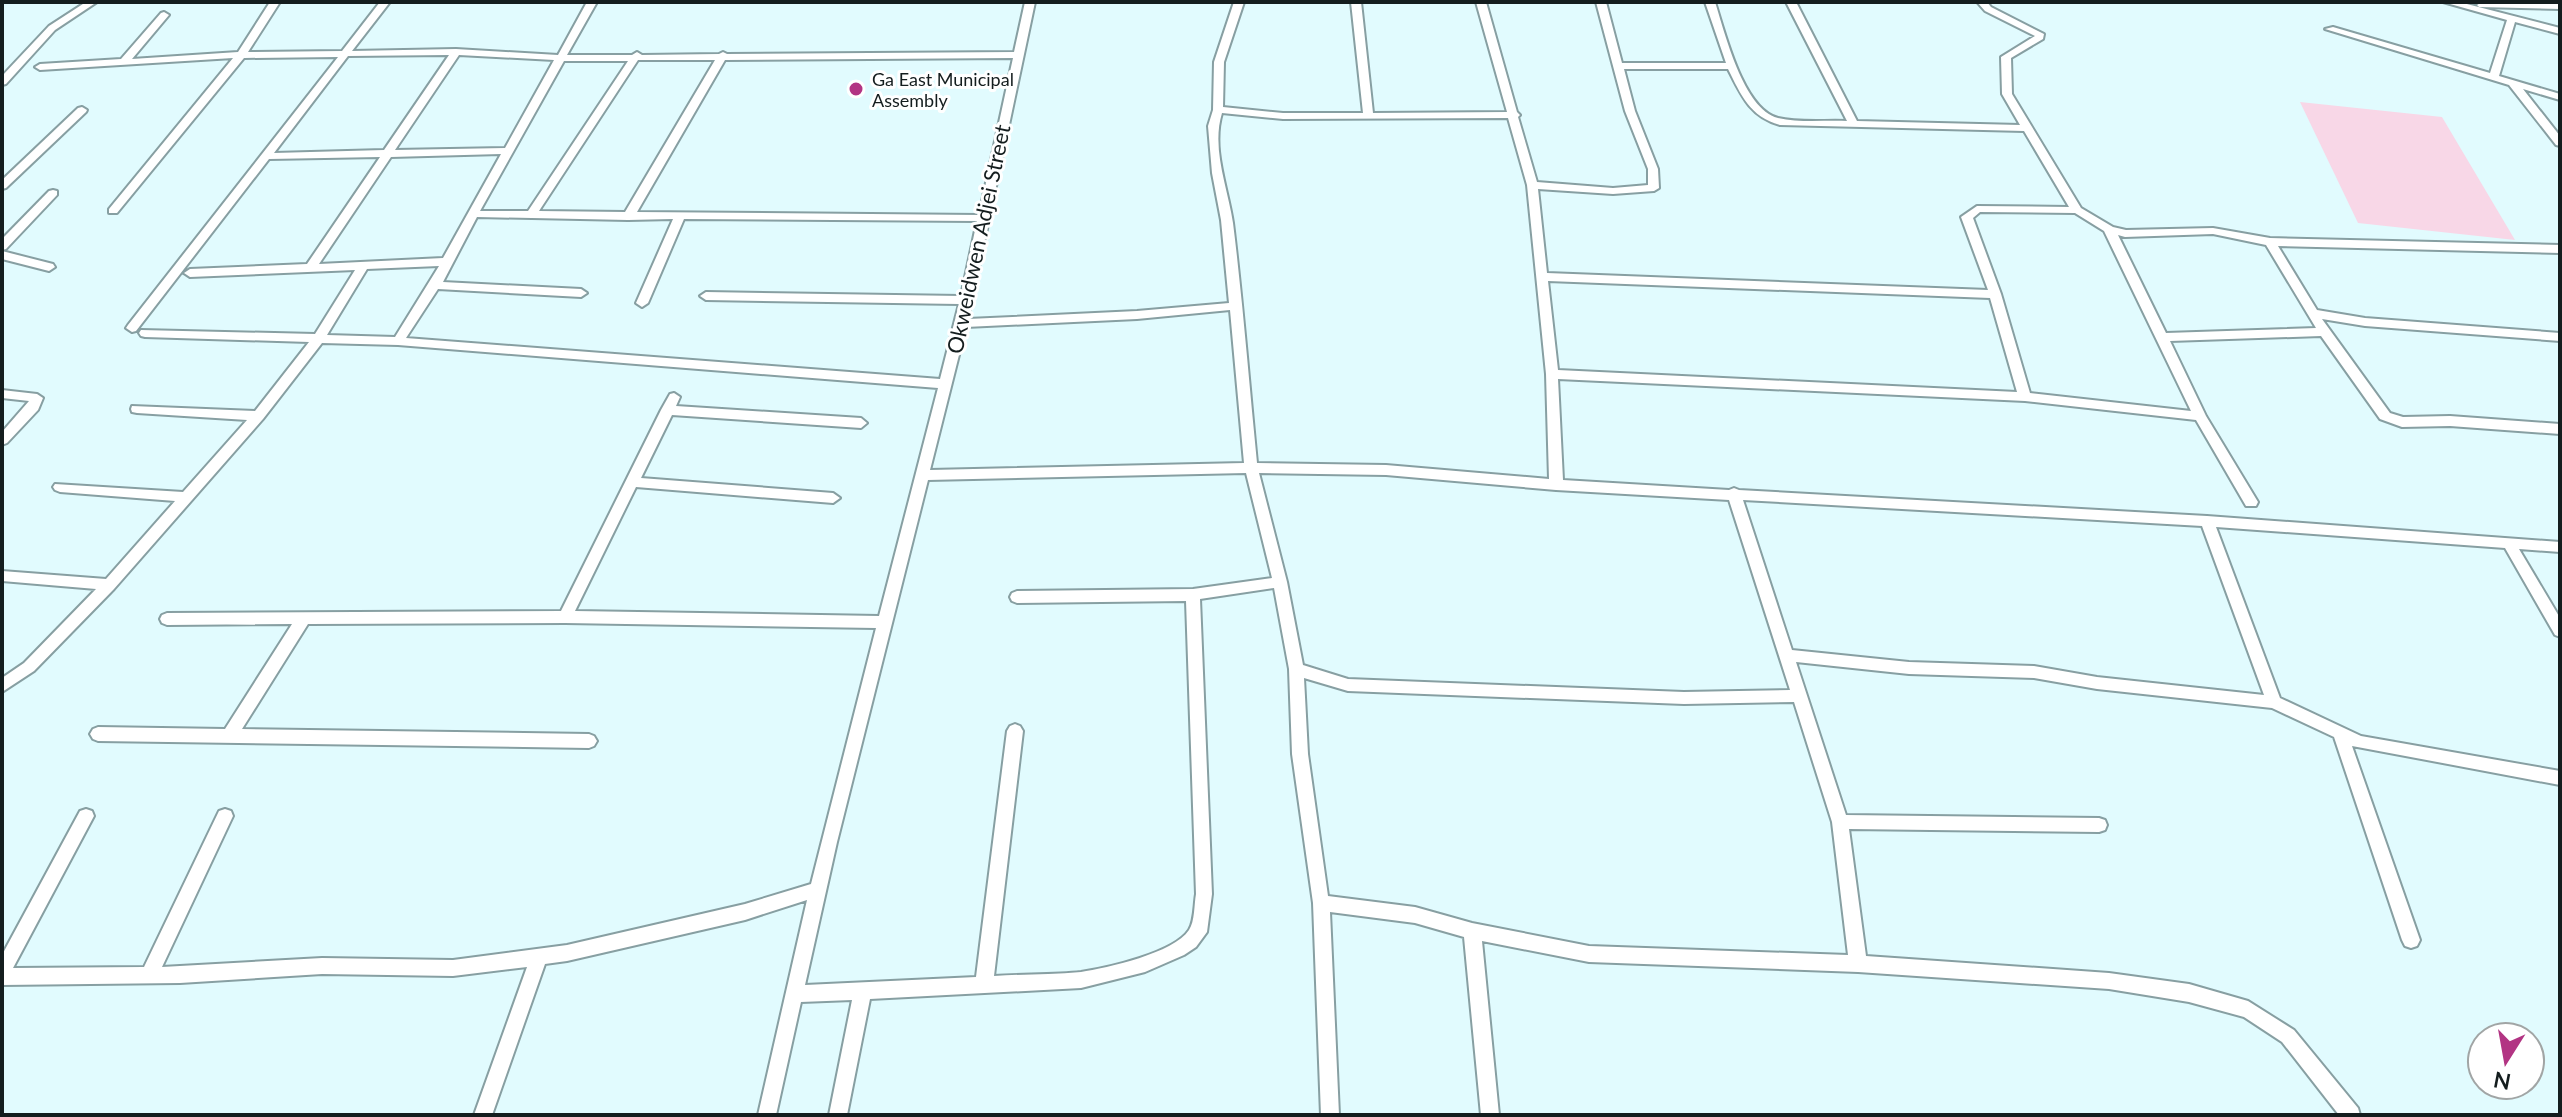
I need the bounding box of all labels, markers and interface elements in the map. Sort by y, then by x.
place label: Ga East Municipal Assembly [872,68,1014,111]
marker: Ga East Municipal Assembly [847,80,865,98]
street label: Okweidwen Adjei Street [941,122,1016,356]
north arrow [2466,1021,2546,1101]
text: N [2491,1066,2513,1096]

